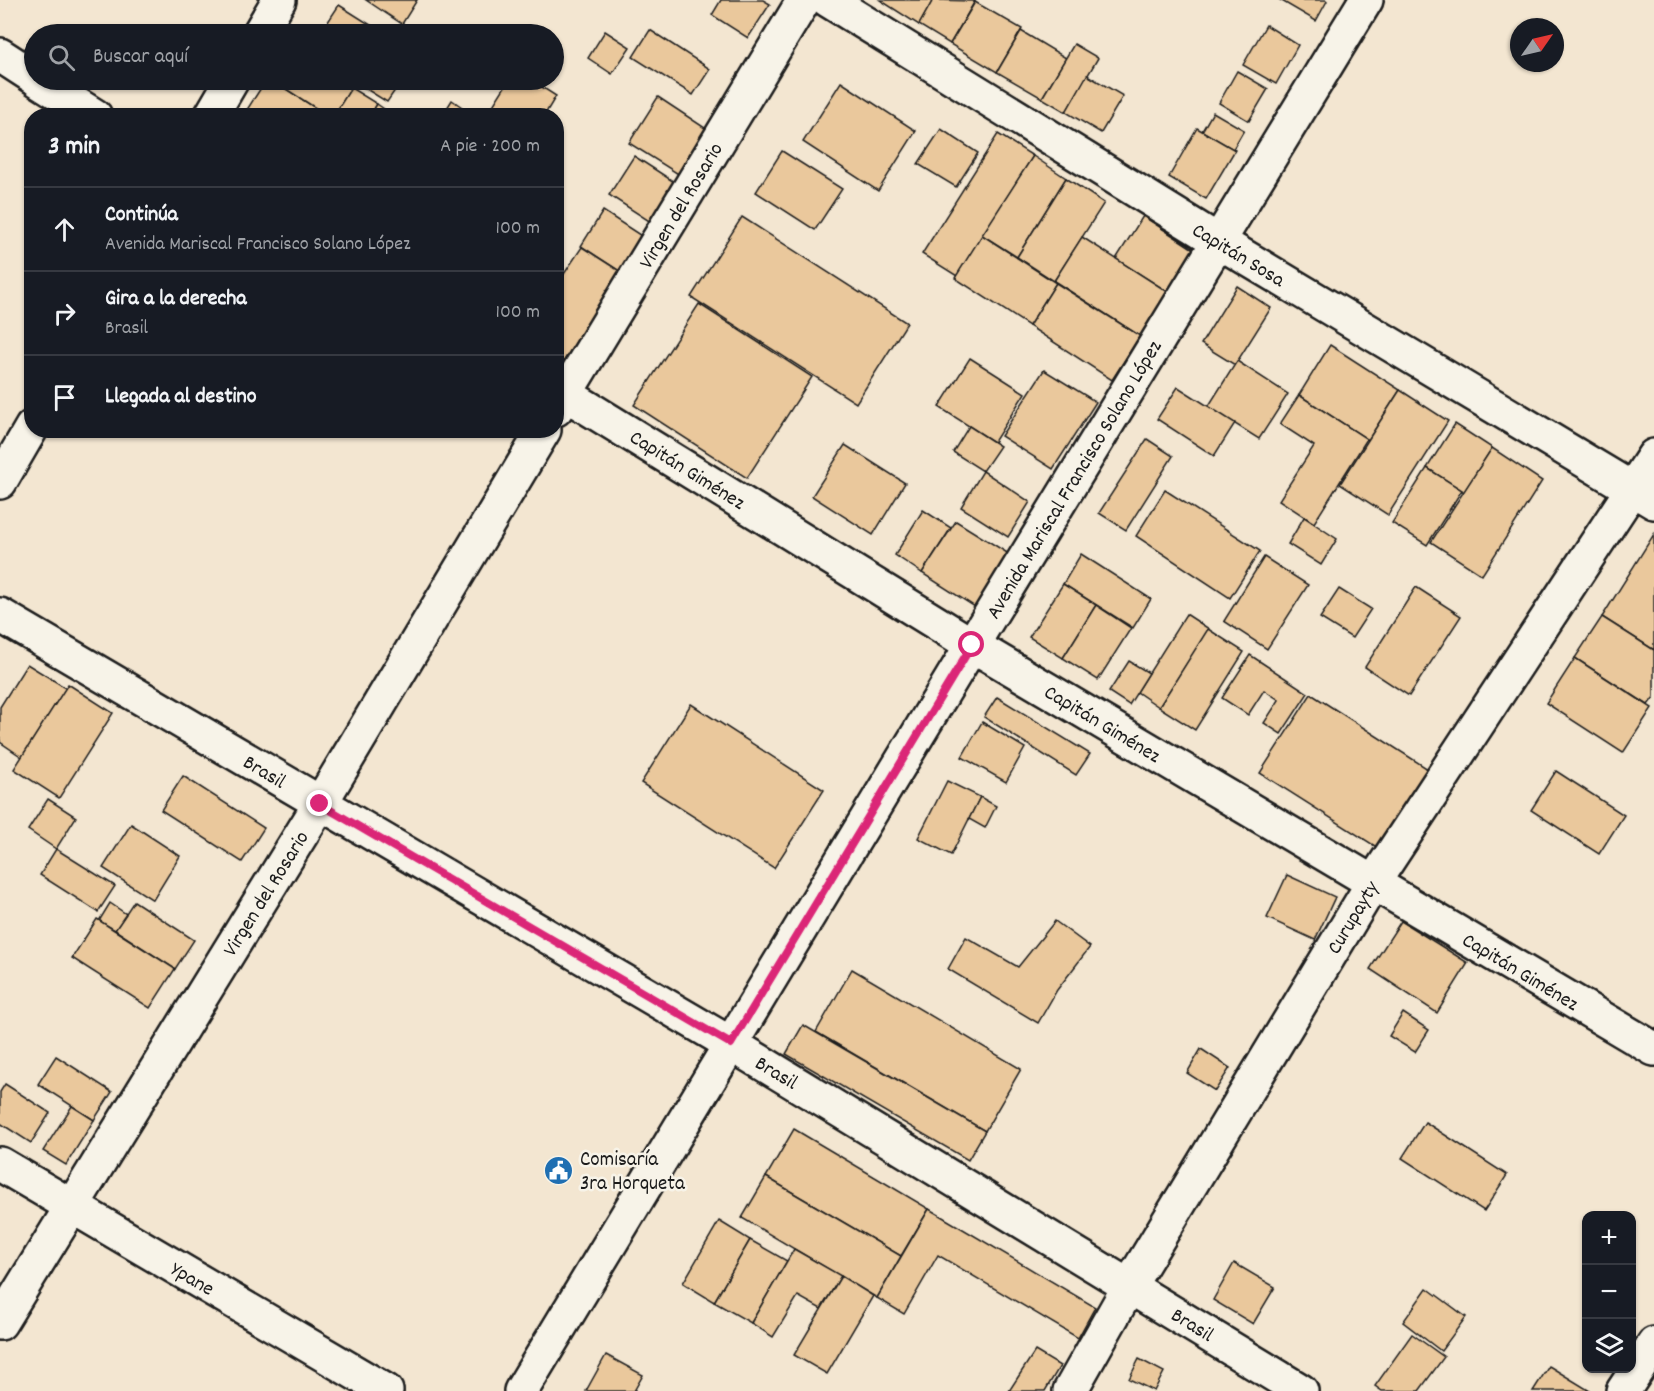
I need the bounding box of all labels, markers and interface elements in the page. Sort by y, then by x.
north arrow [1510,18,1564,72]
search box [24,24,564,90]
icon: search [45,41,78,74]
text: Buscar aquí [93,42,188,73]
text: 3 min [48,129,100,166]
text: A pie · 200 m [440,133,540,161]
street label: Virgen del Rosario [633,138,732,275]
text: Continúa [105,200,178,231]
icon: ahead [48,213,81,246]
text: 100 m [496,215,540,243]
street label: Capitán Sosa [1185,217,1291,297]
text: Avenida Mariscal Francisco Solano López [105,231,411,259]
text: Gira a la derecha [105,284,247,315]
icon: right [48,297,81,330]
text: 100 m [496,299,540,327]
text: Brasil [105,315,148,343]
street label: Avenida Mariscal Francisco Solano López [980,335,1171,626]
icon: arrive [48,381,81,414]
text: Llegada al destino [105,382,257,413]
street label: Capitán Giménez [623,424,750,519]
route start [958,631,984,657]
street label: Capitán Giménez [1037,679,1165,772]
street label: Brasil [236,749,291,798]
route end [306,790,332,816]
street label: Virgen del Rosario [217,826,318,963]
street label: Curupayty [1321,876,1388,961]
street label: Capitán Giménez [1455,927,1583,1020]
street label: Brasil [748,1050,803,1099]
place label: Comisaría 3ra Horqueta [580,1146,686,1200]
public building icon: Comisaría 3ra Horqueta [543,1154,575,1186]
map controls [1582,1211,1636,1373]
button: + [1582,1211,1636,1265]
street label: Ypane [164,1256,219,1305]
button: − [1582,1265,1636,1319]
street label: Brasil [1164,1302,1219,1351]
button: layers [1582,1319,1636,1373]

